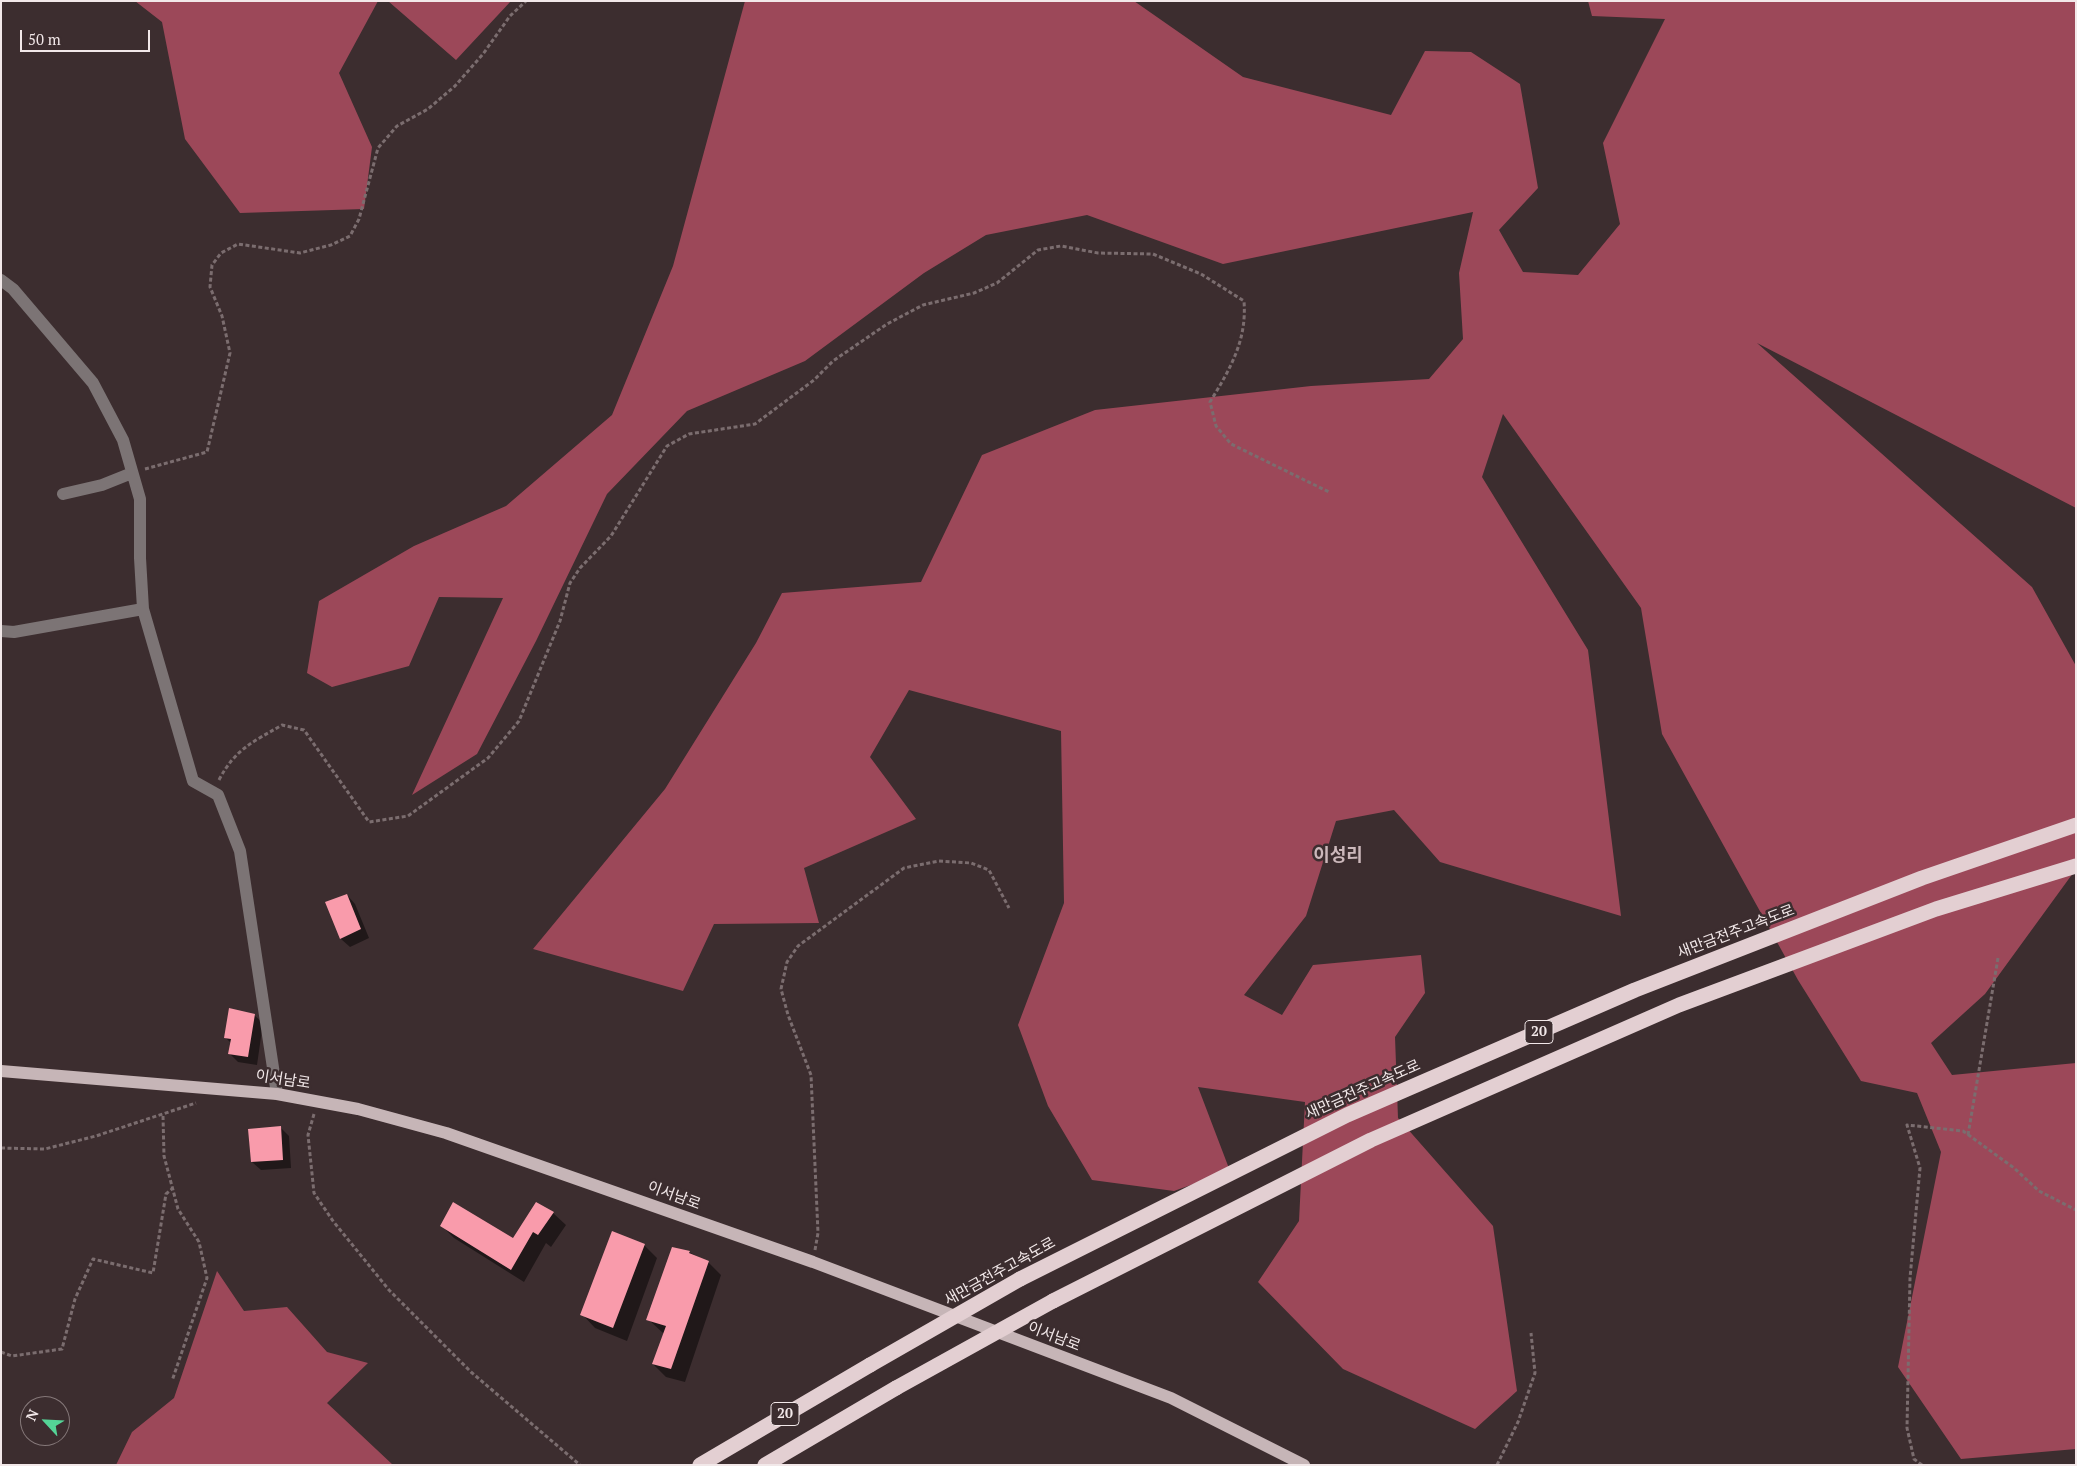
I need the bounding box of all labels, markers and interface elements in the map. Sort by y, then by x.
scale bar [22,20,152,52]
text: 50 m [28,29,61,49]
district label: 이성리 [1313,845,1363,867]
street label: 새만금전주고속도로 [1675,901,1797,963]
road number: 20 [1525,1020,1553,1044]
street label: 새만금전주고속도로 [1303,1057,1423,1123]
street label: 이서남로 [254,1067,312,1093]
street label: 이서남로 [645,1178,703,1214]
street label: 새만금전주고속도로 [941,1234,1059,1310]
street label: 이서남로 [1025,1319,1083,1355]
north arrow [20,1396,70,1446]
road number: 20 [771,1402,799,1426]
text: N [21,1406,43,1424]

